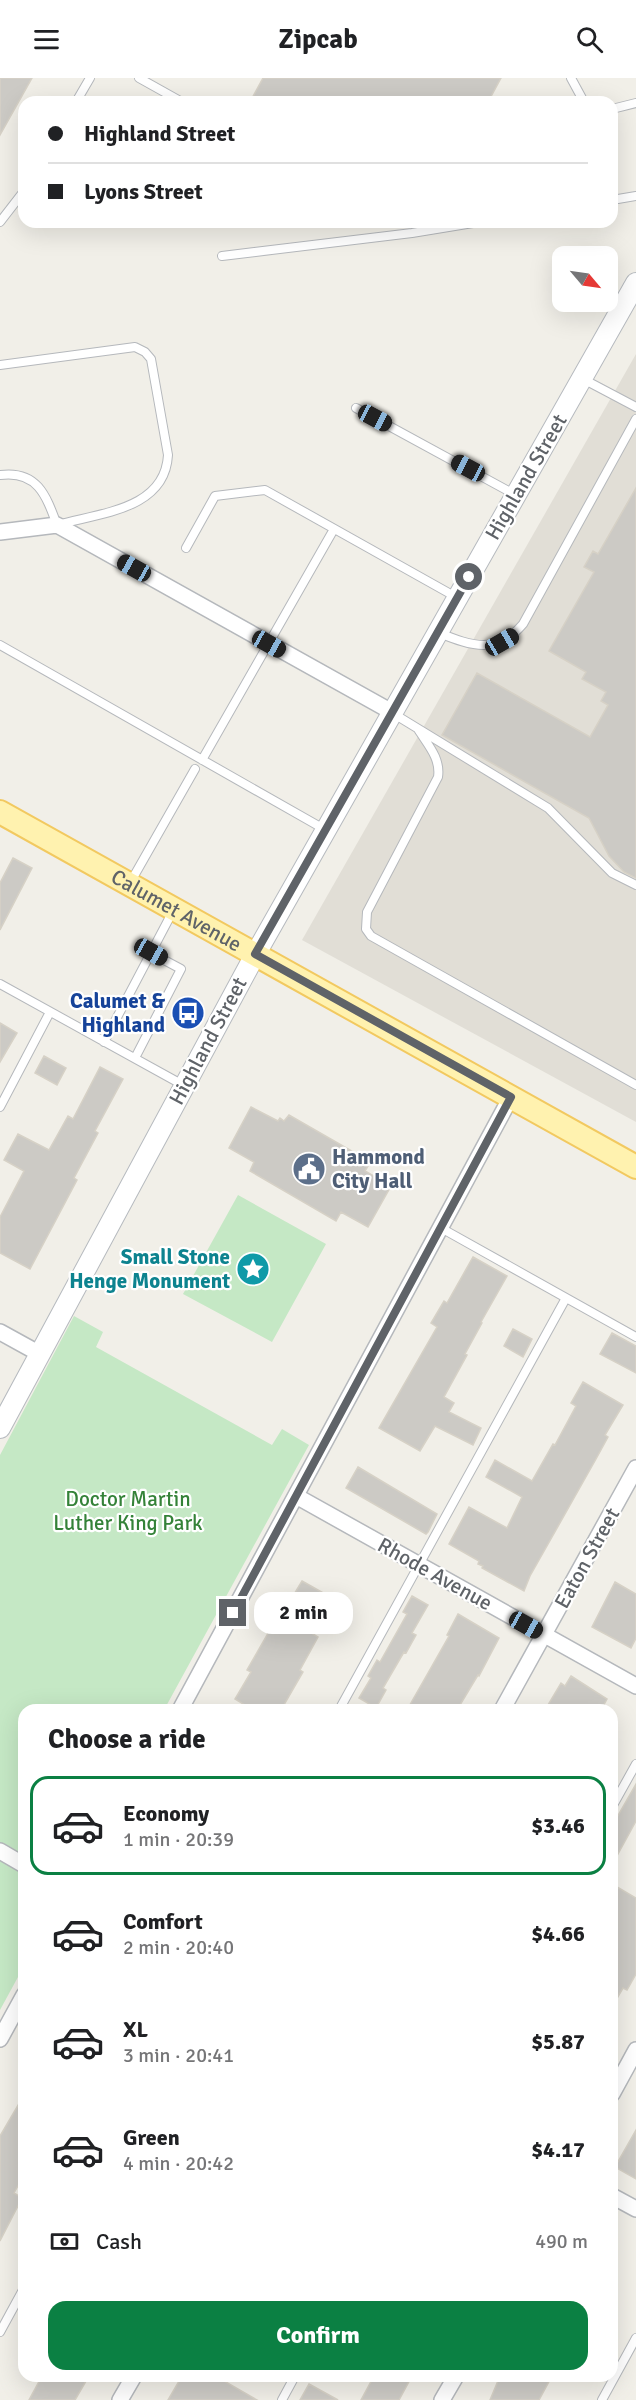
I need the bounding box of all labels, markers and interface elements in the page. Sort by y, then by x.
icon: menu [30,23,63,56]
text: Zipcab [278,23,358,56]
icon: search [573,23,606,56]
text: Highland Street [84,120,235,147]
text: Lyons Street [84,178,203,205]
north arrow [552,246,618,312]
map controls [552,246,618,312]
car [355,402,395,434]
street label: Highland Street [479,409,573,545]
car [448,452,488,484]
car [114,551,154,585]
route start [455,563,482,590]
car [482,625,522,659]
car [249,627,289,661]
street label: Calumet Avenue [106,864,246,957]
car [131,935,171,969]
street label: Highland Street [163,973,253,1109]
place label: Calumet & Highland [70,988,165,1038]
bus stop icon: Calumet & Highland [170,995,206,1031]
place label: Hammond City Hall [332,1144,425,1194]
public building icon: Hammond City Hall [291,1151,327,1187]
place label: Small Stone Henge Monument [69,1244,230,1294]
place icon: Small Stone Henge Monument [235,1251,271,1287]
park label: Doctor Martin Luther King Park [53,1486,203,1536]
street label: Eaton Street [549,1503,625,1613]
street label: Rhode Avenue [373,1532,497,1616]
callout: 2 min [254,1592,353,1634]
route end [219,1599,246,1626]
text: 2 min [279,1600,328,1625]
car [506,1608,546,1642]
text: Choose a ride [48,1723,206,1756]
icon: car [51,1799,105,1853]
text: Economy [123,1800,209,1827]
text: $3.46 [531,1812,585,1839]
text: 1 min · 20:39 [123,1827,234,1852]
icon: car [51,1907,105,1961]
text: Comfort [123,1908,203,1935]
text: $4.66 [531,1920,585,1947]
text: 2 min · 20:40 [123,1935,234,1960]
icon: car [51,2015,105,2069]
text: XL [123,2016,148,2043]
text: $5.87 [531,2028,585,2055]
text: 3 min · 20:41 [123,2043,234,2068]
icon: car [51,2123,105,2177]
text: Green [123,2124,180,2151]
text: $4.17 [531,2136,585,2163]
text: 4 min · 20:42 [123,2151,234,2176]
icon: cash [48,2225,81,2258]
text: Cash [96,2228,142,2255]
text: 490 m [535,2229,588,2254]
button: Confirm [48,2301,588,2370]

